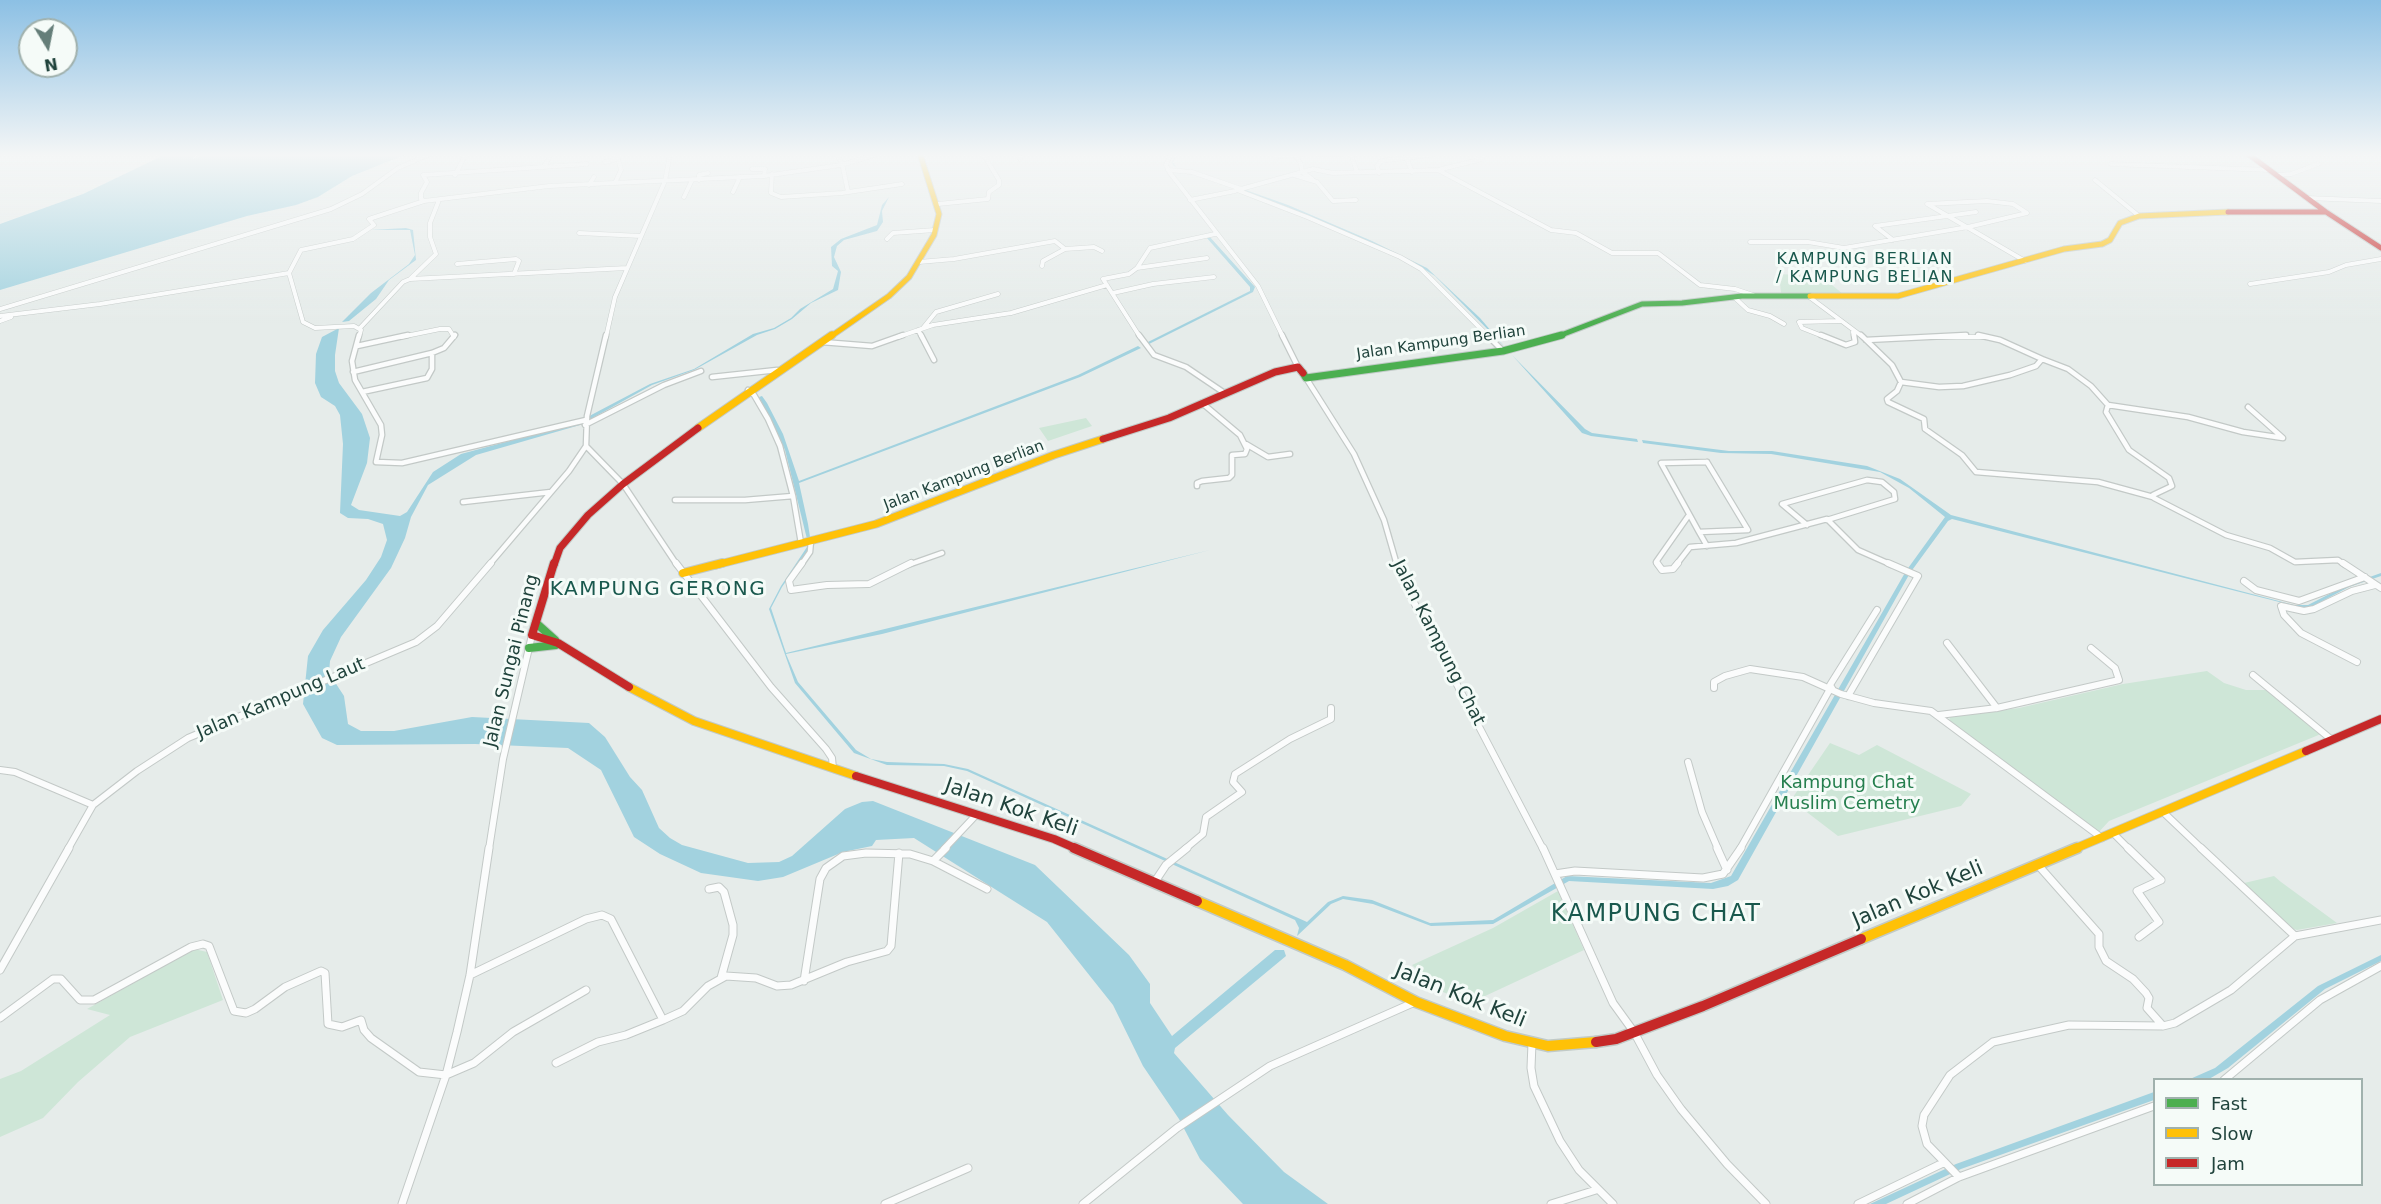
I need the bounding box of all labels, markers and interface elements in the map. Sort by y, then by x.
north arrow [18,18,78,78]
text: N [43,54,59,75]
district label: KAMPUNG BERLIAN / KAMPUNG BELIAN [1776,250,1954,288]
street label: Jalan Kampung Berlian [1355,322,1527,364]
street label: Jalan Kampung Berlian [881,437,1047,515]
street label: Jalan Kampung Chat [1387,557,1489,729]
street label: Jalan Sungai Pinang [480,572,544,750]
district label: KAMPUNG GERONG [550,578,766,602]
street label: Jalan Kampung Laut [194,654,368,744]
park label: Kampung Chat Muslim Cemetry [1774,772,1920,814]
street label: Jalan Kok Keli [941,773,1081,843]
street label: Jalan Kok Keli [1849,856,1987,934]
district label: KAMPUNG CHAT [1551,901,1761,929]
street label: Jalan Kok Keli [1391,958,1529,1034]
legend [2153,1078,2363,1186]
text: Fast [2211,1093,2247,1114]
text: Slow [2211,1123,2253,1144]
text: Jam [2211,1153,2245,1174]

